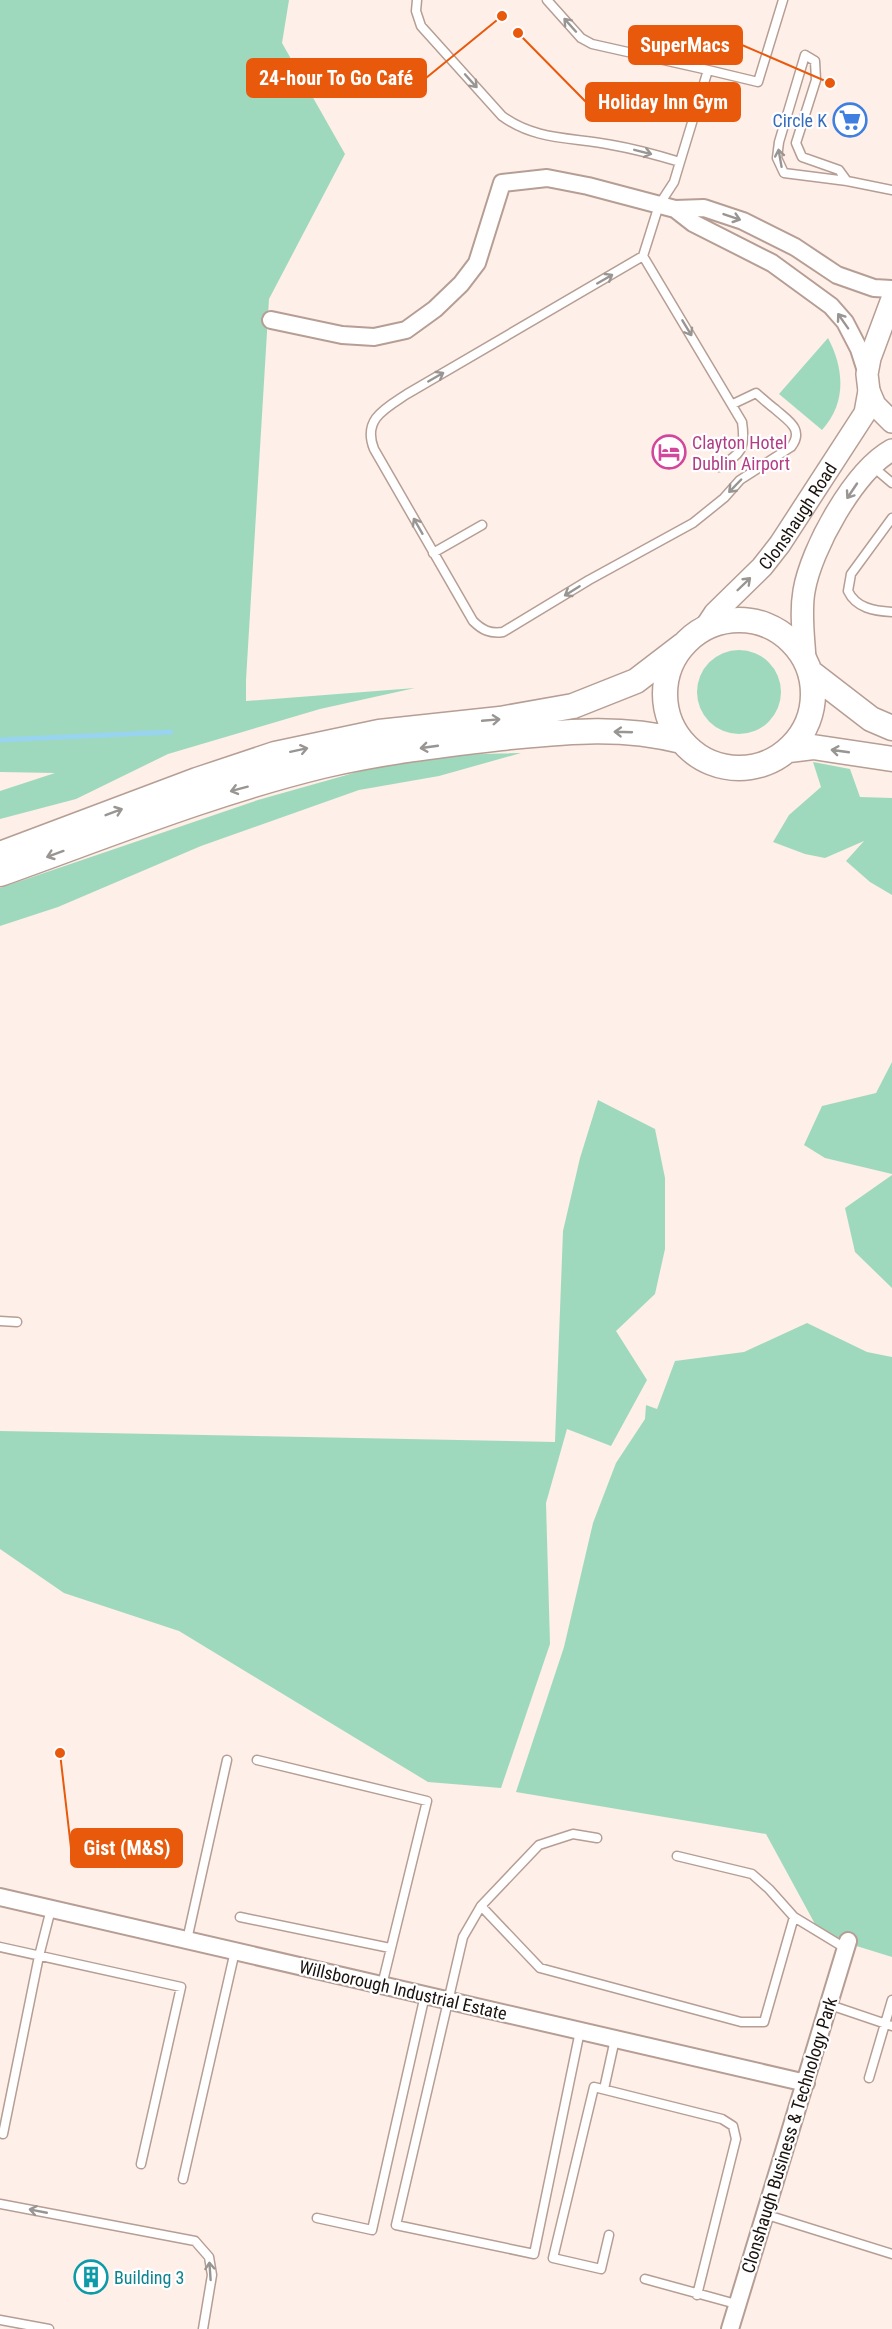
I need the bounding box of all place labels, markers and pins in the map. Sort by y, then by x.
callout: SuperMacs [629,26,742,64]
callout: 24-hour To Go Café [247,59,426,97]
callout: Holiday Inn Gym [586,83,740,121]
supermarket icon: Circle K [832,102,868,138]
place label: Circle K [773,110,827,131]
place label: Clayton Hotel Dublin Airport [692,432,790,474]
hotel icon: Clayton Hotel Dublin Airport [651,434,687,470]
callout: Gist (M&S) [71,1829,182,1867]
building icon: Building 3 [73,2259,109,2295]
place label: Building 3 [114,2267,184,2288]

